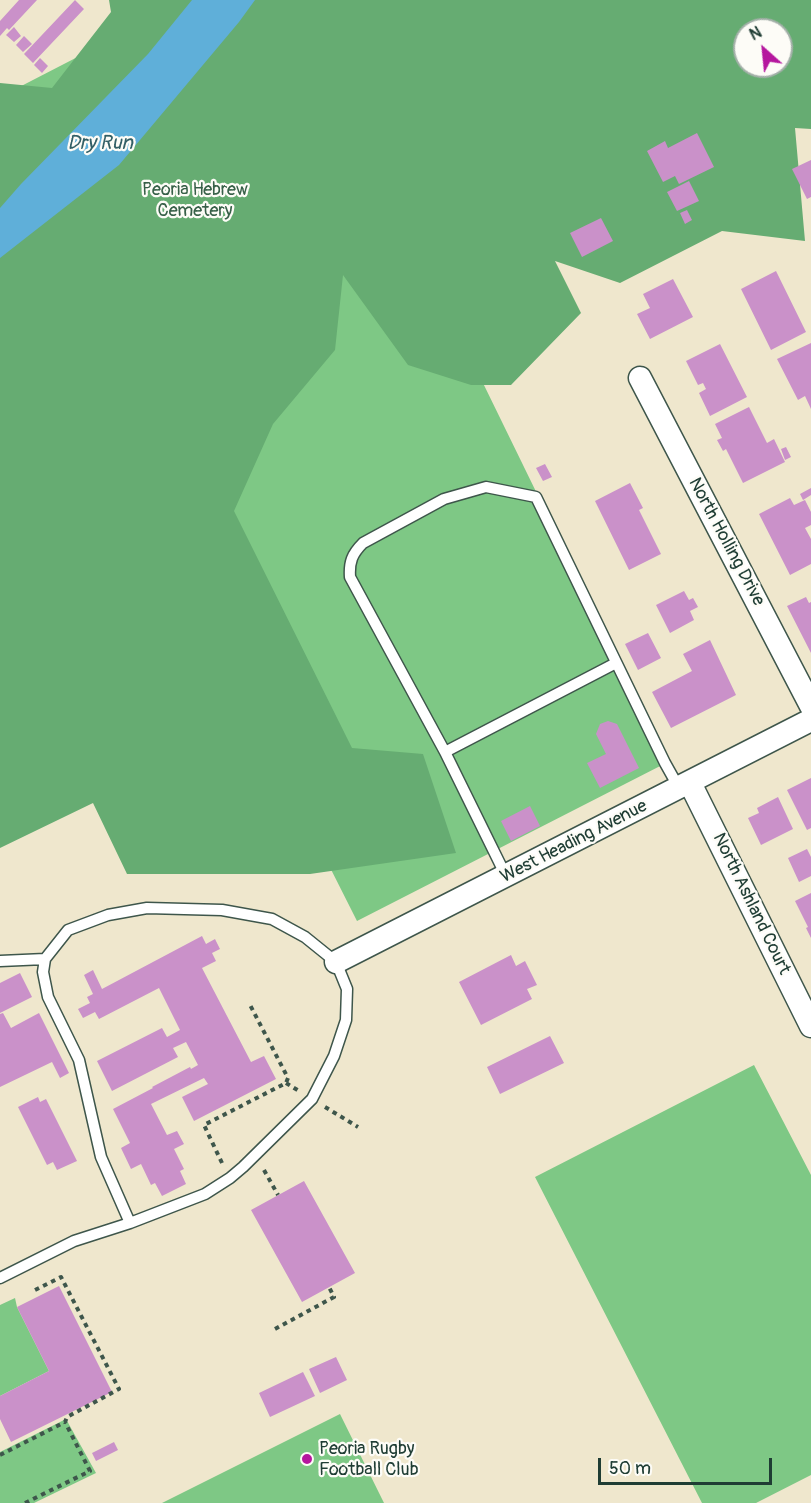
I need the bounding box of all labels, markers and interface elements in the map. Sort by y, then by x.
north arrow [733,18,793,78]
text: N [746,22,765,45]
water label: Dry Run [67,132,133,156]
park label: Peoria Hebrew Cemetery [142,179,248,222]
street label: North Holling Drive [683,474,769,610]
street label: West Heading Avenue [497,796,651,888]
street label: North Ashland Court [707,830,795,978]
place label: Peoria Rugby Football Club [319,1438,418,1480]
scale bar [601,1446,775,1484]
marker: Peoria Rugby Football Club [300,1452,314,1466]
text: 50 m [609,1457,651,1480]

